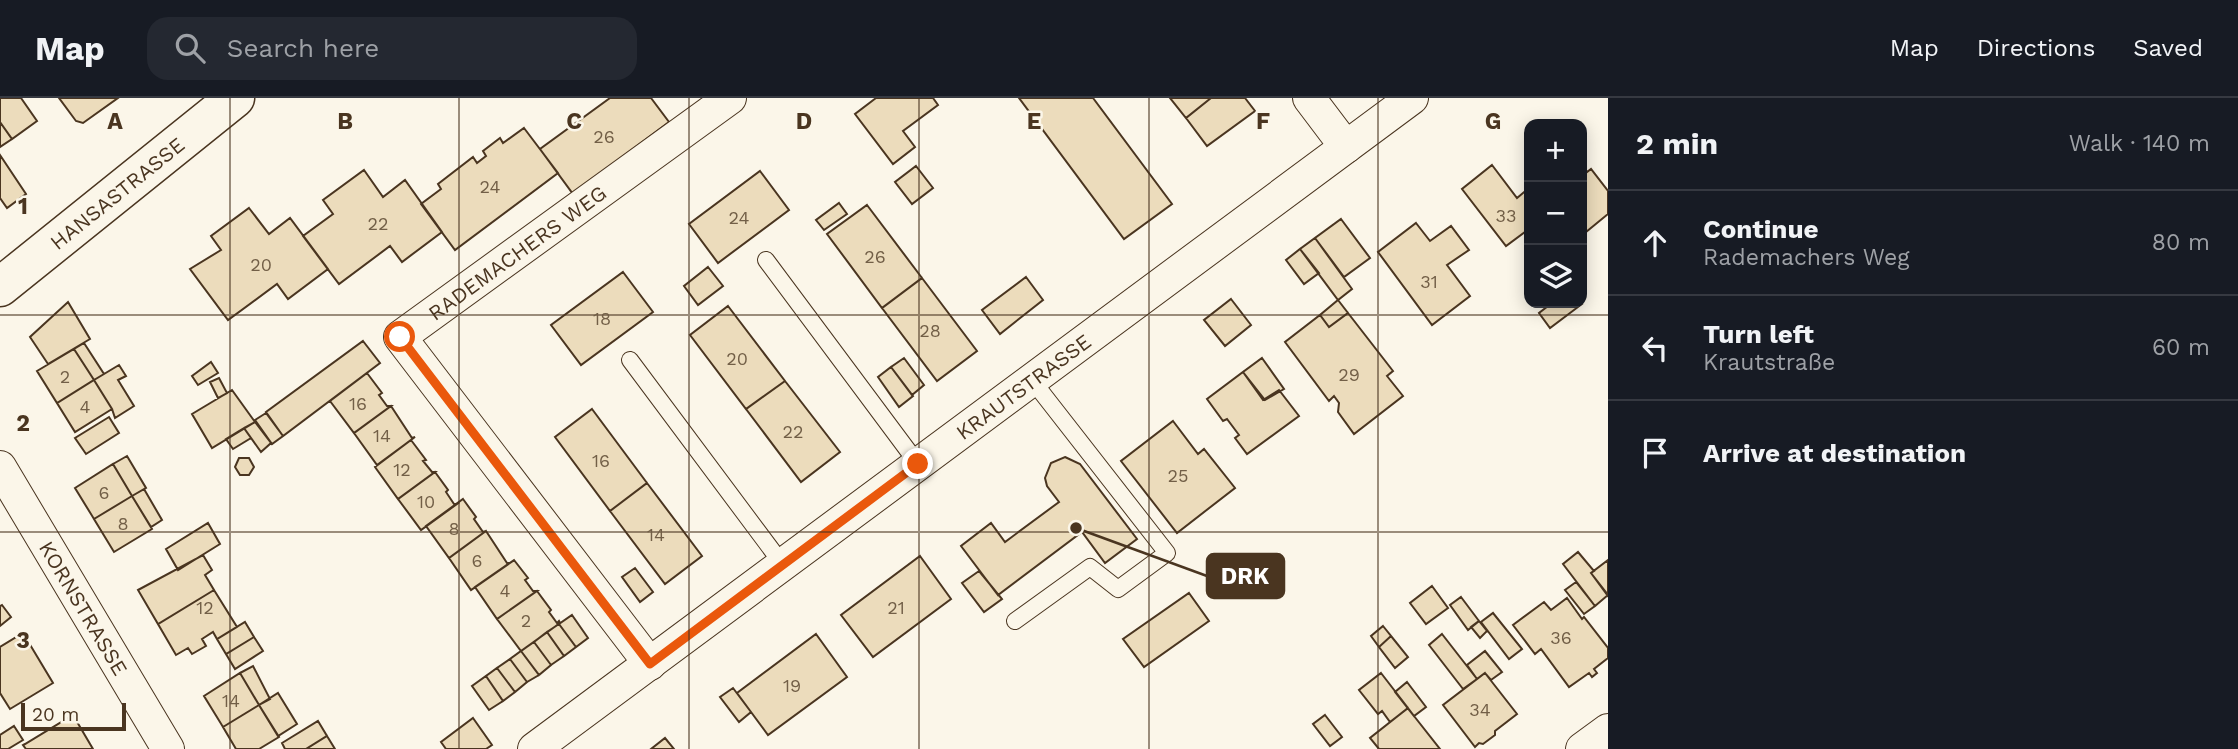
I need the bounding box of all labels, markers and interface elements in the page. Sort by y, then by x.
search box [147,17,637,80]
text: Map [35,29,105,68]
icon: search [171,29,209,67]
text: Search here [227,33,379,63]
text: Map [1890,34,1939,62]
text: Directions [1977,34,2095,62]
text: Saved [2133,34,2203,62]
text: A [107,108,123,135]
text: B [337,108,353,135]
text: C [566,108,582,135]
text: D [796,108,812,135]
text: E [1027,108,1041,135]
text: F [1256,108,1270,135]
text: G [1485,108,1501,135]
map controls [1524,119,1587,308]
button: + [1524,119,1587,182]
house number: 26 [593,126,615,147]
text: 2 min [1636,126,1718,161]
text: Walk · 140 m [2069,130,2210,157]
street label: HANSASTRASSE [45,131,189,255]
house number: 24 [480,176,500,197]
street label: RADEMACHERS WEG [423,180,611,325]
button: − [1524,182,1587,245]
text: 1 [18,193,28,220]
house number: 33 [1496,205,1517,226]
house number: 24 [729,207,749,228]
house number: 22 [368,213,389,234]
text: Continue [1703,214,1819,244]
icon: ahead [1636,224,1674,262]
text: 80 m [2152,229,2210,256]
text: Rademachers Weg [1703,244,1909,271]
button: layers [1524,245,1587,308]
house number: 26 [864,246,886,267]
house number: 20 [250,254,272,275]
house number: 31 [1420,271,1438,292]
house number: 18 [593,308,611,329]
text: Turn left [1703,319,1814,349]
house number: 28 [919,320,941,341]
route start [384,321,415,352]
street label: KRAUTSTRASSE [951,328,1096,444]
icon: left [1636,329,1674,367]
text: 60 m [2152,334,2210,361]
house number: 20 [726,348,748,369]
text: Krautstraße [1703,349,1835,376]
house number: 29 [1338,364,1360,385]
house number: 2 [60,366,70,387]
house number: 16 [349,393,367,414]
house number: 4 [80,396,91,417]
text: 2 [16,410,30,437]
house number: 22 [783,421,804,442]
house number: 14 [373,425,391,446]
icon: arrive [1636,434,1674,472]
text: Arrive at destination [1703,438,1966,468]
route end [902,448,933,479]
house number: 16 [592,450,610,471]
house number: 12 [393,459,411,480]
house number: 25 [1168,465,1188,486]
house number: 6 [99,482,109,503]
house number: 10 [417,491,435,512]
house number: 8 [117,513,129,534]
house number: 8 [448,518,460,539]
house number: 14 [647,524,665,545]
street label: KORNSTRASSE [34,536,134,680]
house number: 6 [472,550,482,571]
callout: DRK [1207,554,1284,598]
text: DRK [1221,563,1269,590]
house number: 4 [500,580,511,601]
house number: 12 [196,597,214,618]
house number: 21 [887,597,905,618]
house number: 2 [521,610,531,631]
text: 3 [16,627,30,654]
house number: 36 [1550,627,1572,648]
house number: 19 [783,675,801,696]
house number: 14 [222,690,240,711]
house number: 34 [1469,699,1491,720]
scale bar [21,700,126,732]
text: 20 m [32,703,79,726]

